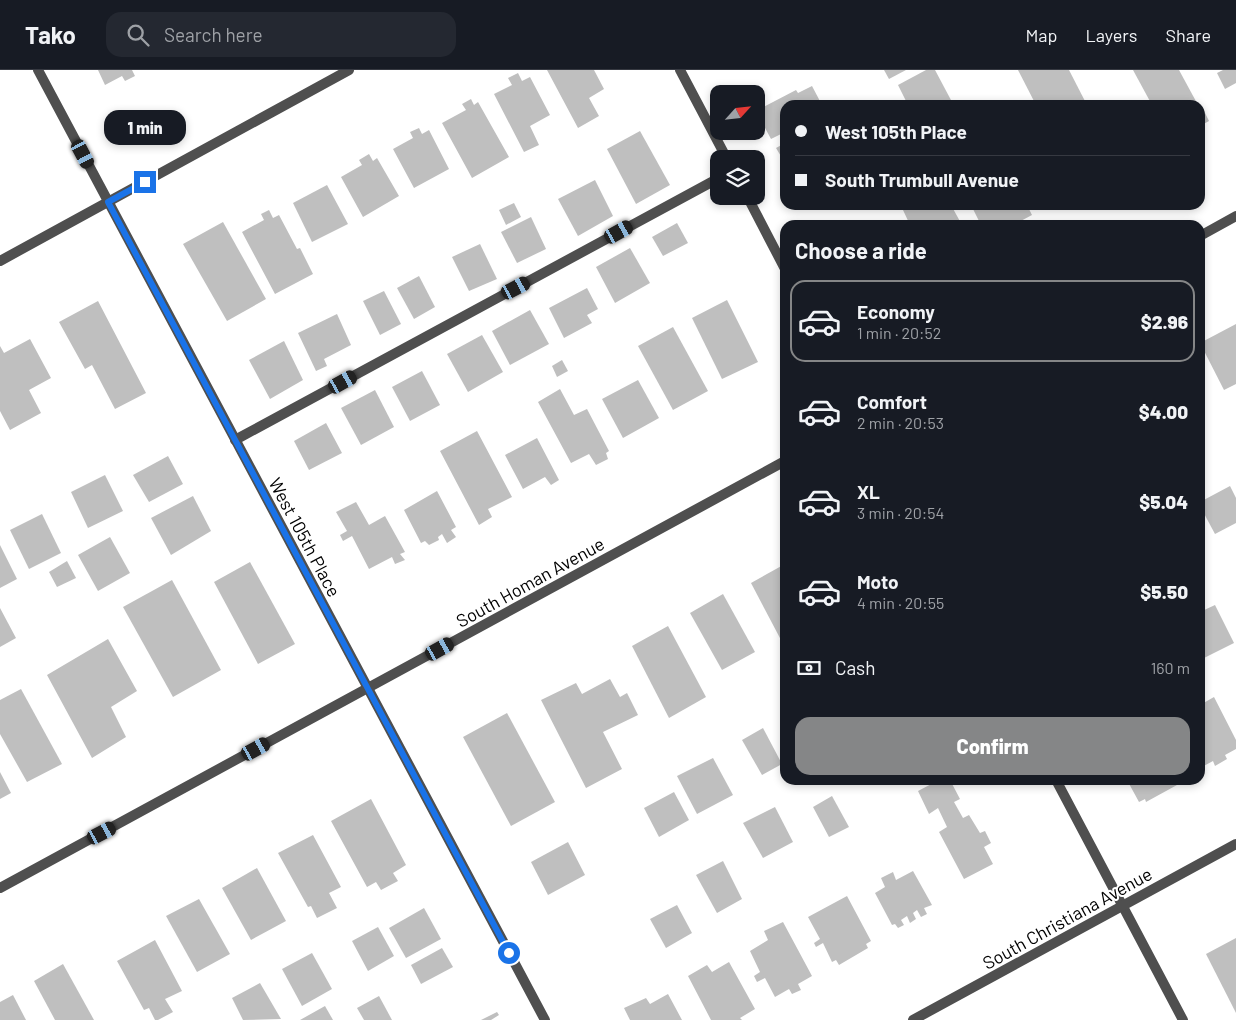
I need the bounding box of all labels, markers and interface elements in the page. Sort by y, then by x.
search box [106,12,456,57]
text: Tako [25,20,76,49]
icon: search [124,21,152,49]
text: Search here [164,23,263,46]
text: Map [1025,24,1057,46]
text: Layers [1085,24,1138,46]
text: Share [1166,24,1211,46]
north arrow [710,85,765,140]
map controls [710,85,765,205]
callout: 1 min [104,109,186,144]
text: 1 min [127,118,163,137]
text: West 105th Place [825,120,967,143]
car [69,137,96,171]
button: layers [710,150,765,205]
text: South Trumbull Avenue [825,168,1019,191]
route end [134,171,156,193]
car [602,218,635,246]
text: Choose a ride [795,237,927,263]
car [499,274,532,302]
icon: car [797,299,842,344]
text: Economy [857,300,935,323]
text: $2.96 [1141,310,1188,333]
text: 1 min · 20:52 [857,323,941,342]
car [326,368,359,396]
icon: car [797,389,842,434]
text: Comfort [857,390,927,413]
text: $4.00 [1139,400,1188,423]
text: 2 min · 20:53 [857,413,944,432]
street label: West 105th Place [264,474,346,600]
icon: car [797,479,842,524]
text: XL [857,480,880,503]
text: $5.04 [1139,490,1188,513]
text: 3 min · 20:54 [857,503,944,522]
street label: South Homan Avenue [452,532,608,632]
icon: car [797,569,842,614]
text: Moto [857,570,899,593]
text: $5.50 [1140,580,1188,603]
text: 4 min · 20:55 [857,593,944,612]
car [423,635,456,663]
icon: cash [795,654,823,682]
text: Cash [835,656,876,679]
text: 160 m [1151,658,1190,677]
button: Confirm [795,717,1190,775]
car [239,735,272,763]
car [85,819,118,847]
street label: South Christiana Avenue [978,862,1156,974]
route start [498,942,520,964]

